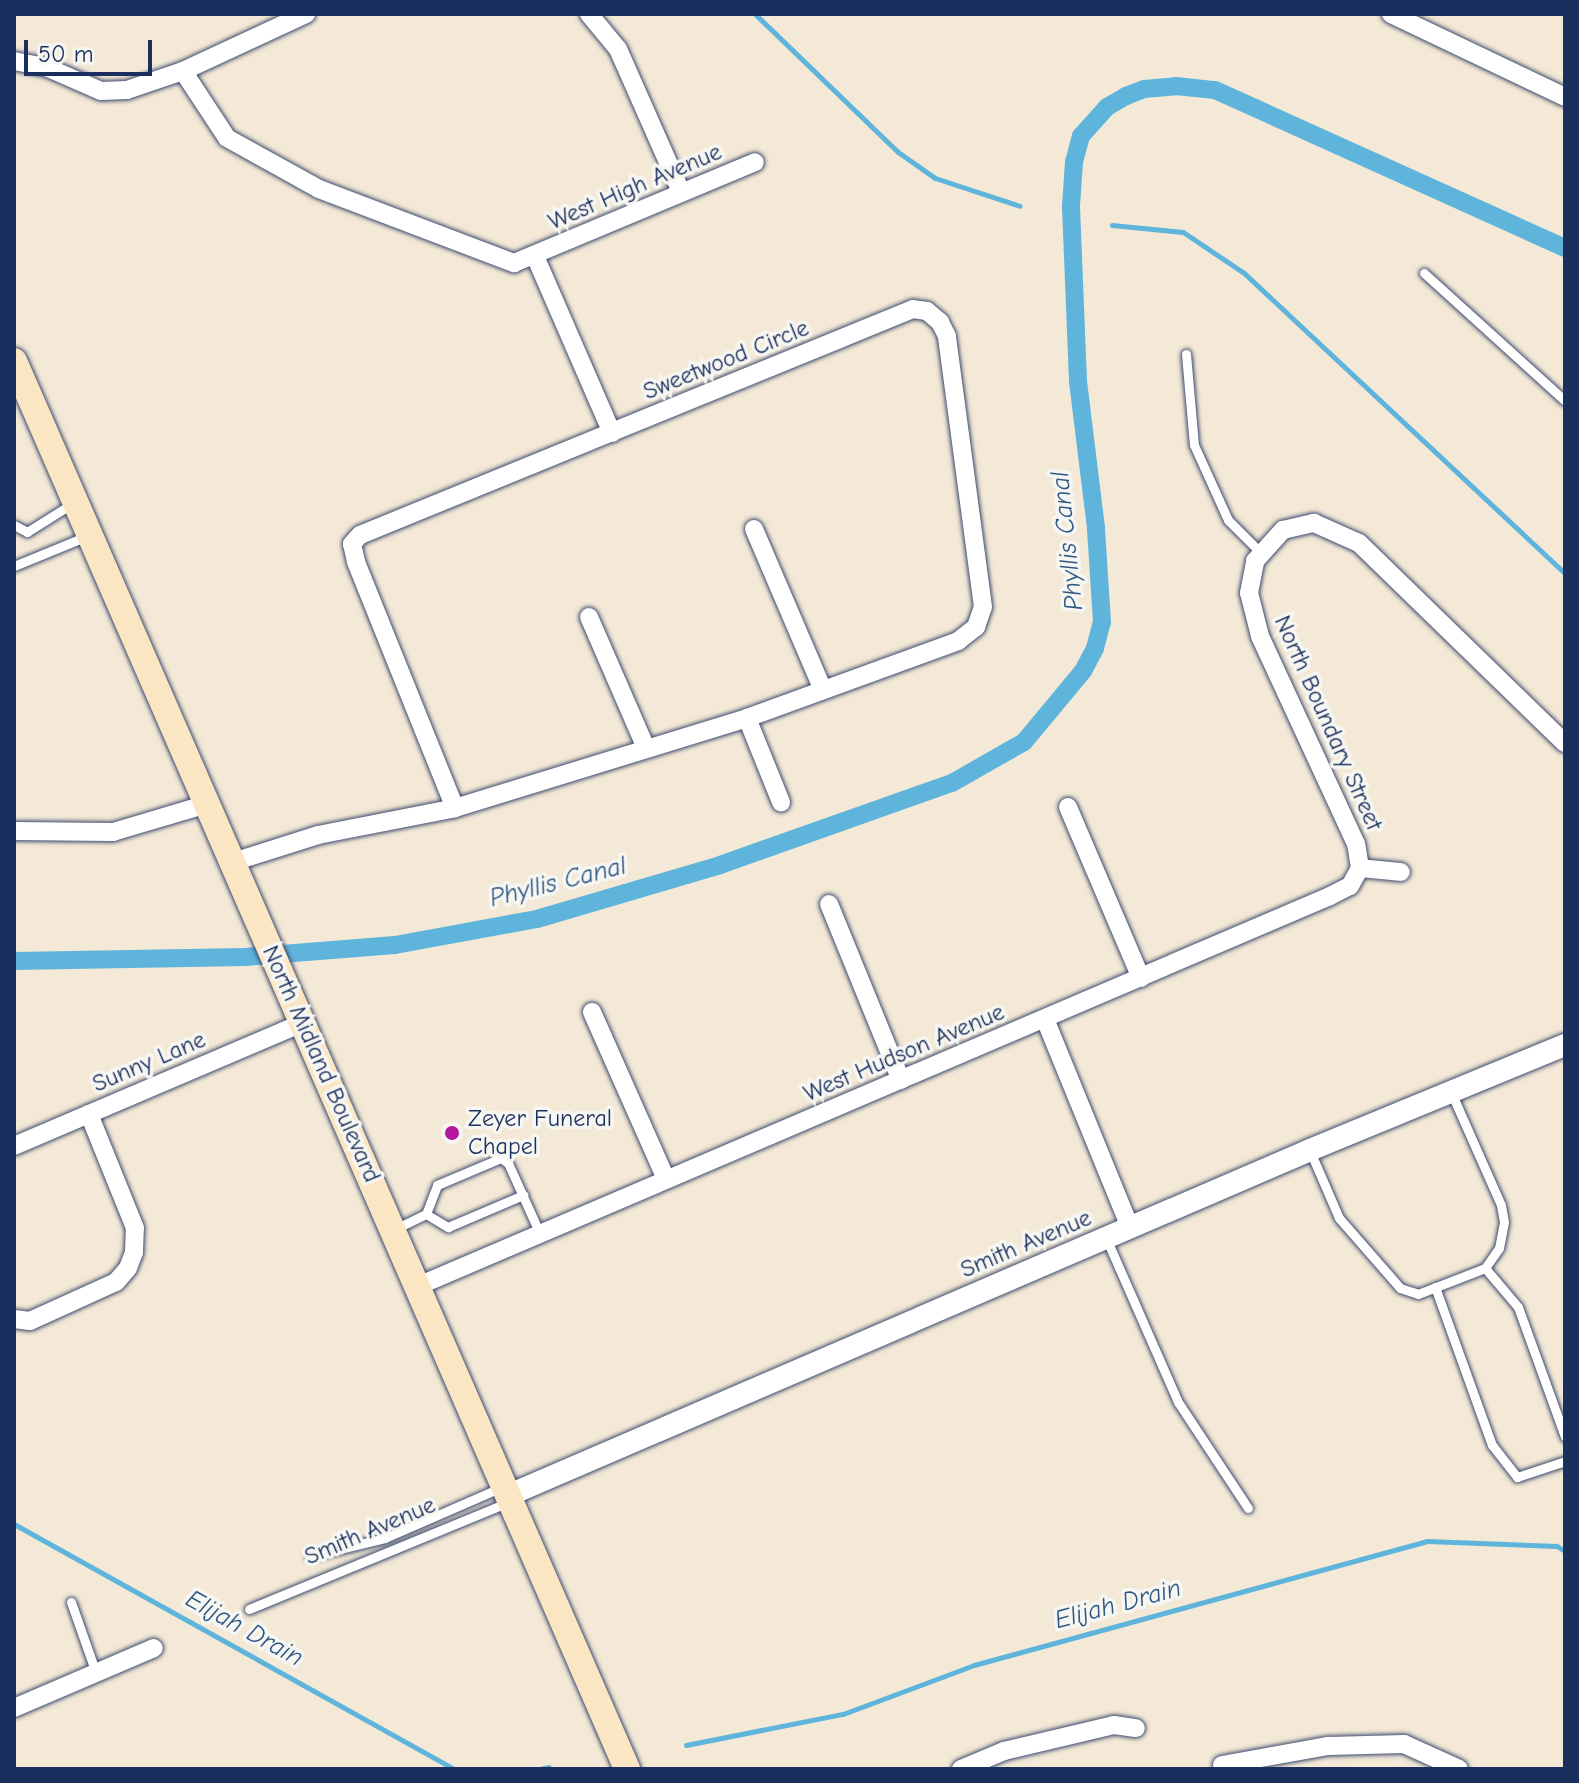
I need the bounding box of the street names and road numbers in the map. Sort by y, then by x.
street label: West High Avenue [544,137,726,237]
street label: Sweetwood Circle [639,314,813,406]
street label: North Boundary Street [1268,611,1388,835]
street label: North Midland Boulevard [256,941,386,1187]
street label: West Hudson Avenue [799,998,1009,1108]
street label: Sunny Lane [88,1025,210,1099]
street label: Smith Avenue [956,1204,1096,1284]
street label: Smith Avenue [300,1491,440,1571]

